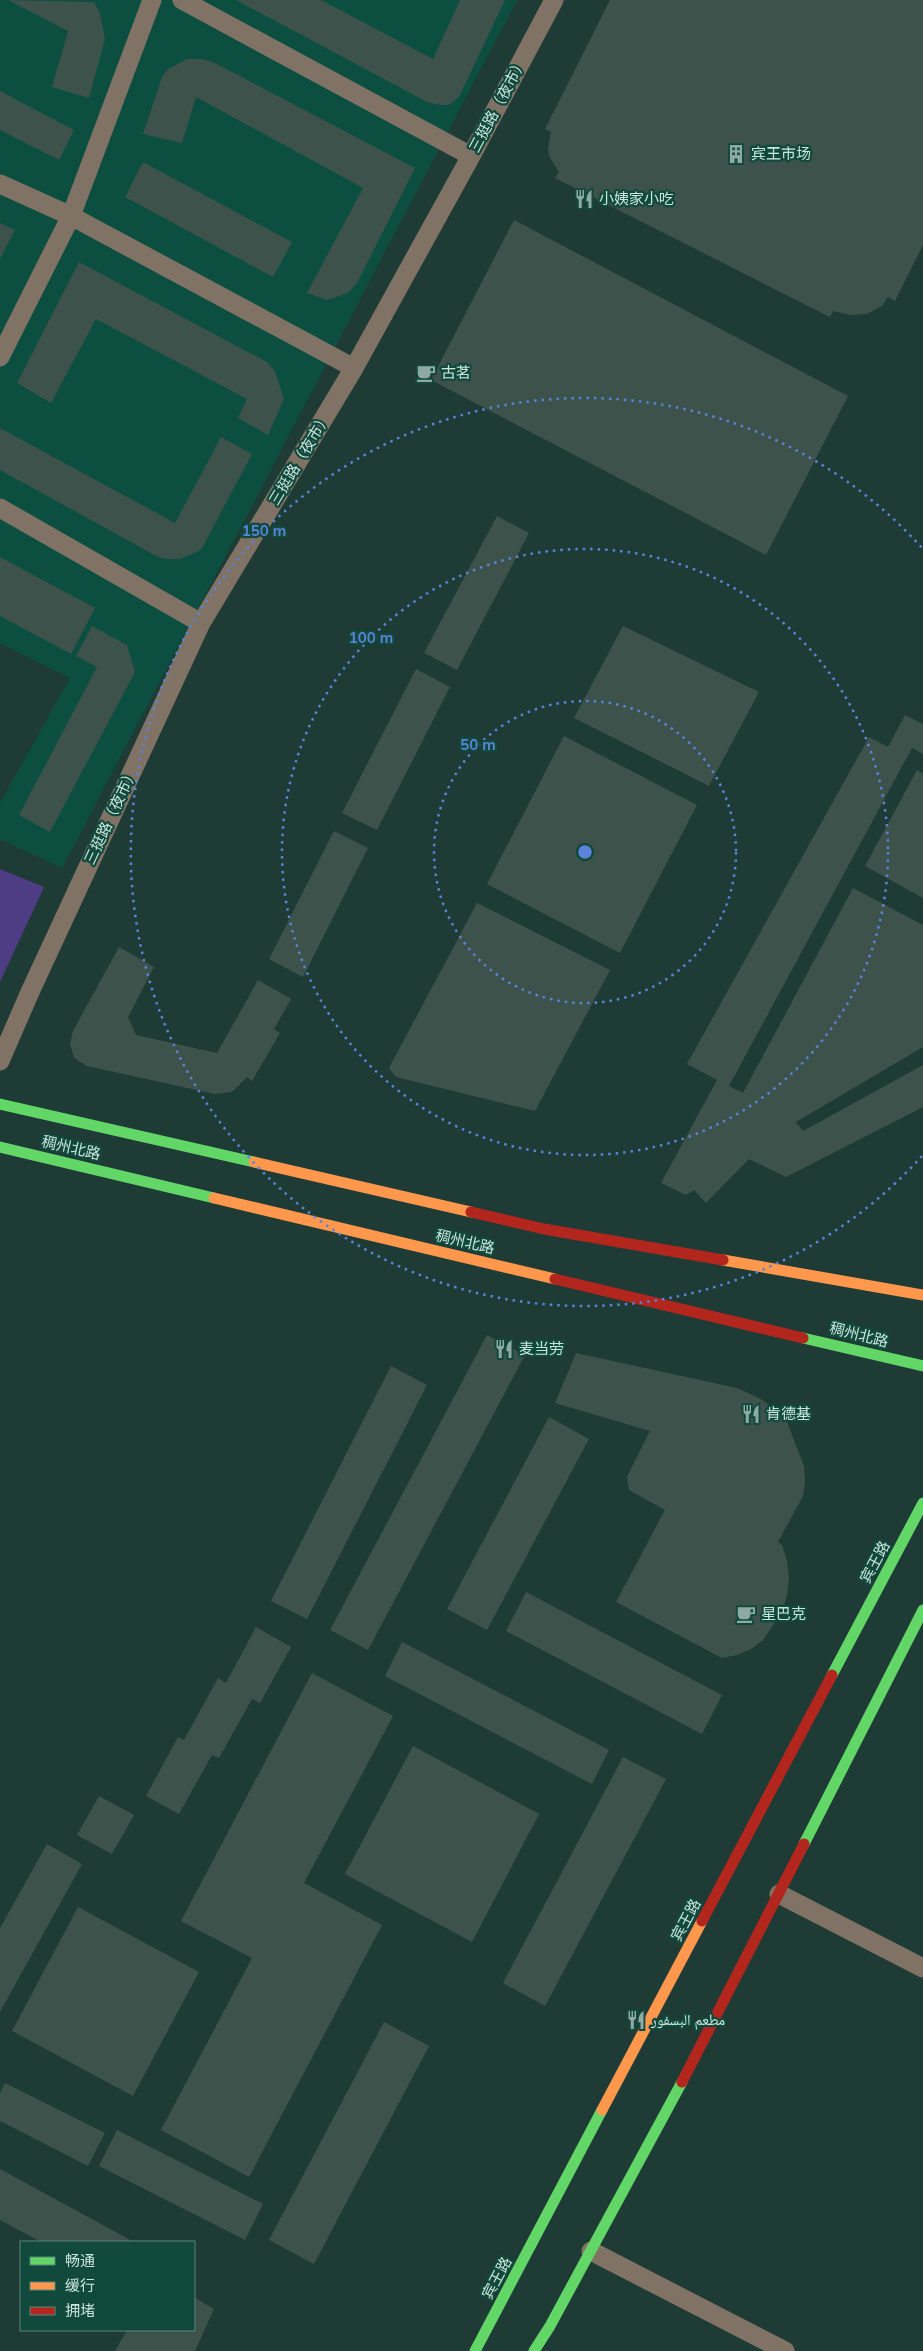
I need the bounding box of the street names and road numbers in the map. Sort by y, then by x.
street label: 三挺路（夜市） [465,54,531,156]
street label: 三挺路（夜市） [264,409,335,509]
street label: 三挺路（夜市） [80,764,141,867]
street label: 稠州北路 [40,1132,102,1164]
street label: 稠州北路 [434,1226,496,1258]
street label: 稠州北路 [828,1318,891,1351]
street label: 宾王路 [856,1537,894,1586]
street label: 宾王路 [667,1895,705,1944]
street label: 宾王路 [478,2253,516,2302]

